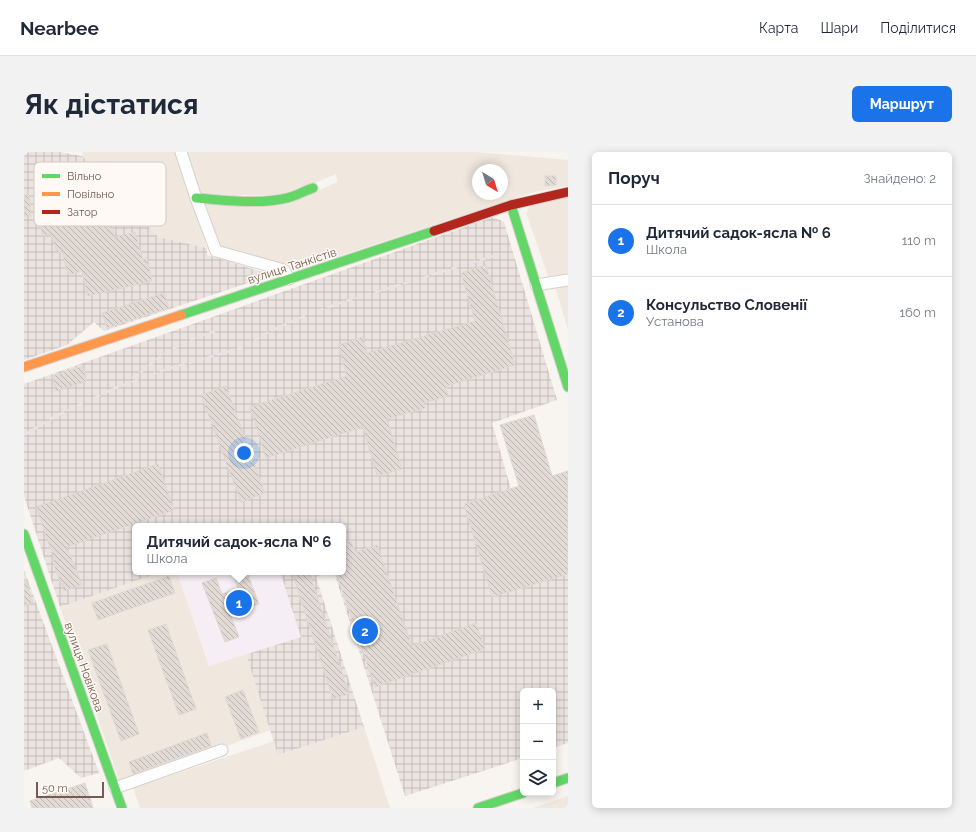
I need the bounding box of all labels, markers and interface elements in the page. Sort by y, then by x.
text: Nearbee [20,17,99,39]
text: Карта [759,20,798,36]
text: Шари [820,20,858,36]
text: Поділитися [880,20,956,36]
button: Маршрут [852,86,952,122]
text: Як дістатися [24,88,198,121]
legend [34,162,166,226]
north arrow [472,164,508,200]
text: Поруч [608,168,660,188]
text: Вільно [67,170,102,183]
text: Знайдено: 2 [864,171,936,186]
text: Повільно [67,188,115,201]
text: Затор [67,206,98,219]
text: Дитячий садок-ясла № 6 [646,224,831,242]
text: 1 [618,233,624,248]
text: 110 m [902,233,936,248]
text: Школа [646,242,687,257]
street label: вулиця Танкістів [246,245,338,287]
text: Консульство Словенії [646,296,807,314]
text: 2 [617,305,625,320]
text: 160 m [899,305,936,320]
text: Установа [646,314,704,329]
your location [234,443,254,463]
popup [132,523,346,575]
text: Дитячий садок-ясла № 6 [147,533,331,551]
text: Школа [147,551,188,566]
pin: 1 [226,588,252,618]
pin: 2 [352,616,378,646]
street label: вулиця Новікова [61,620,107,714]
map controls [520,688,556,796]
button: + [520,688,556,724]
button: − [520,724,556,760]
button: layers [520,760,556,796]
scale bar [36,780,104,799]
text: 50 m [42,782,68,795]

